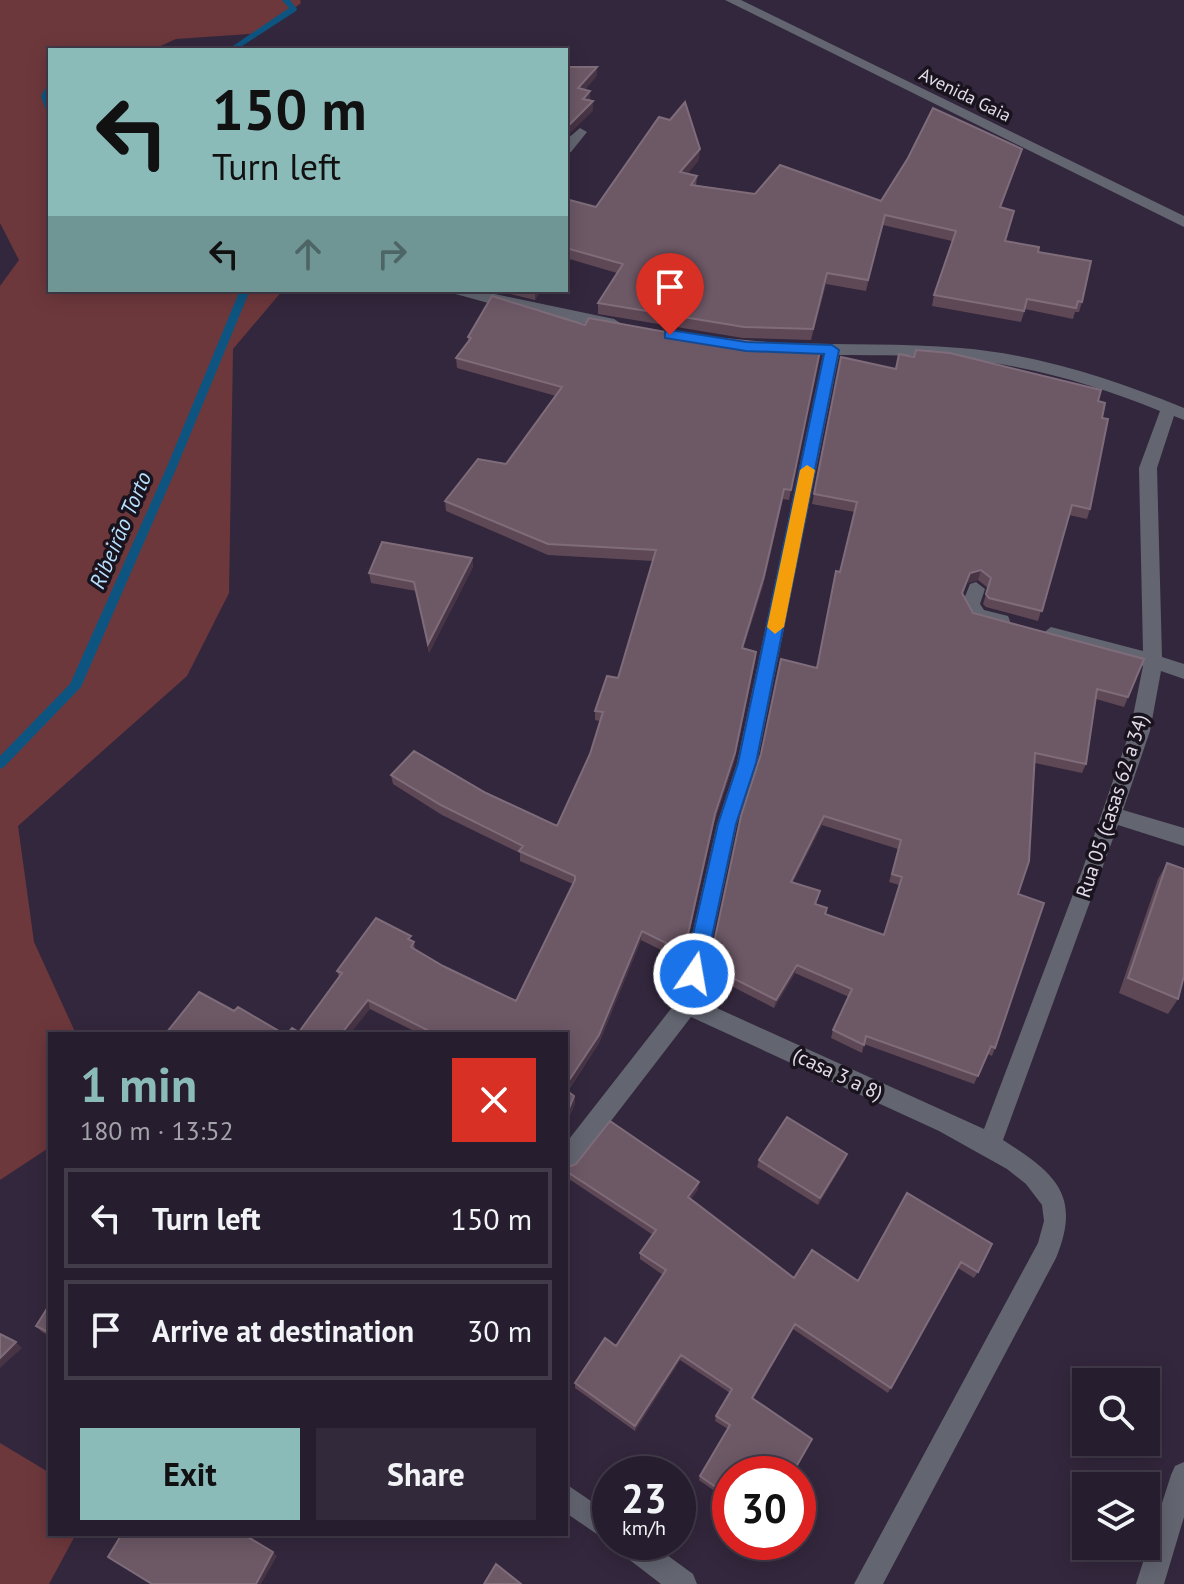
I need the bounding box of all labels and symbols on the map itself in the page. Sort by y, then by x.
street label: Avenida Gaia [916,62,1015,127]
pin [636,253,704,335]
water label: Ribeirão Torto [83,467,157,593]
street label: Rua 05 (casas 62 a 34) [1070,711,1154,901]
position arrow [652,932,736,1016]
street label: (casa 3 a 8) [789,1042,887,1106]
speed limit sign: 30 [712,1456,816,1560]

